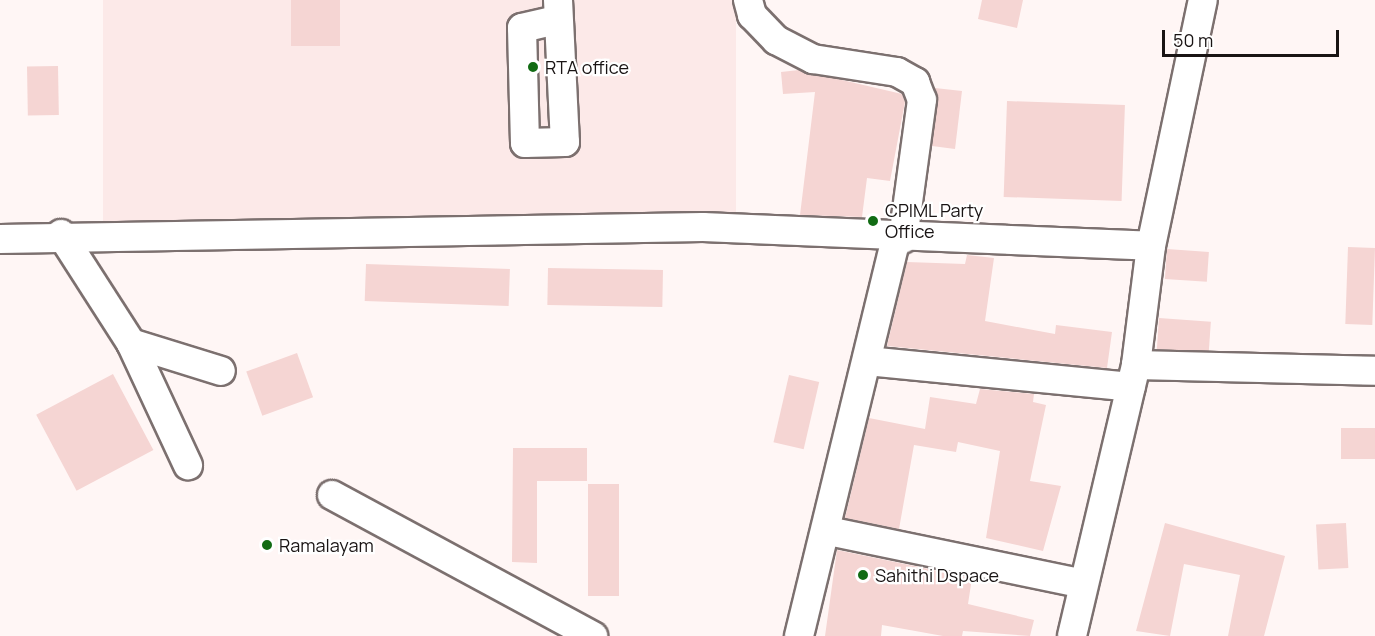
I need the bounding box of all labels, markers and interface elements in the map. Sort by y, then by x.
scale bar [1165,18,1342,56]
text: 50 m [1173,28,1213,52]
place label: RTA office [545,56,629,78]
marker: RTA office [526,60,540,74]
place label: CPIML Party Office [885,200,984,242]
marker: CPIML Party Office [866,214,880,228]
place label: Ramalayam [279,534,374,556]
marker: Ramalayam [260,538,274,552]
place label: Sahithi Dspace [875,564,999,586]
marker: Sahithi Dspace [856,568,870,582]

